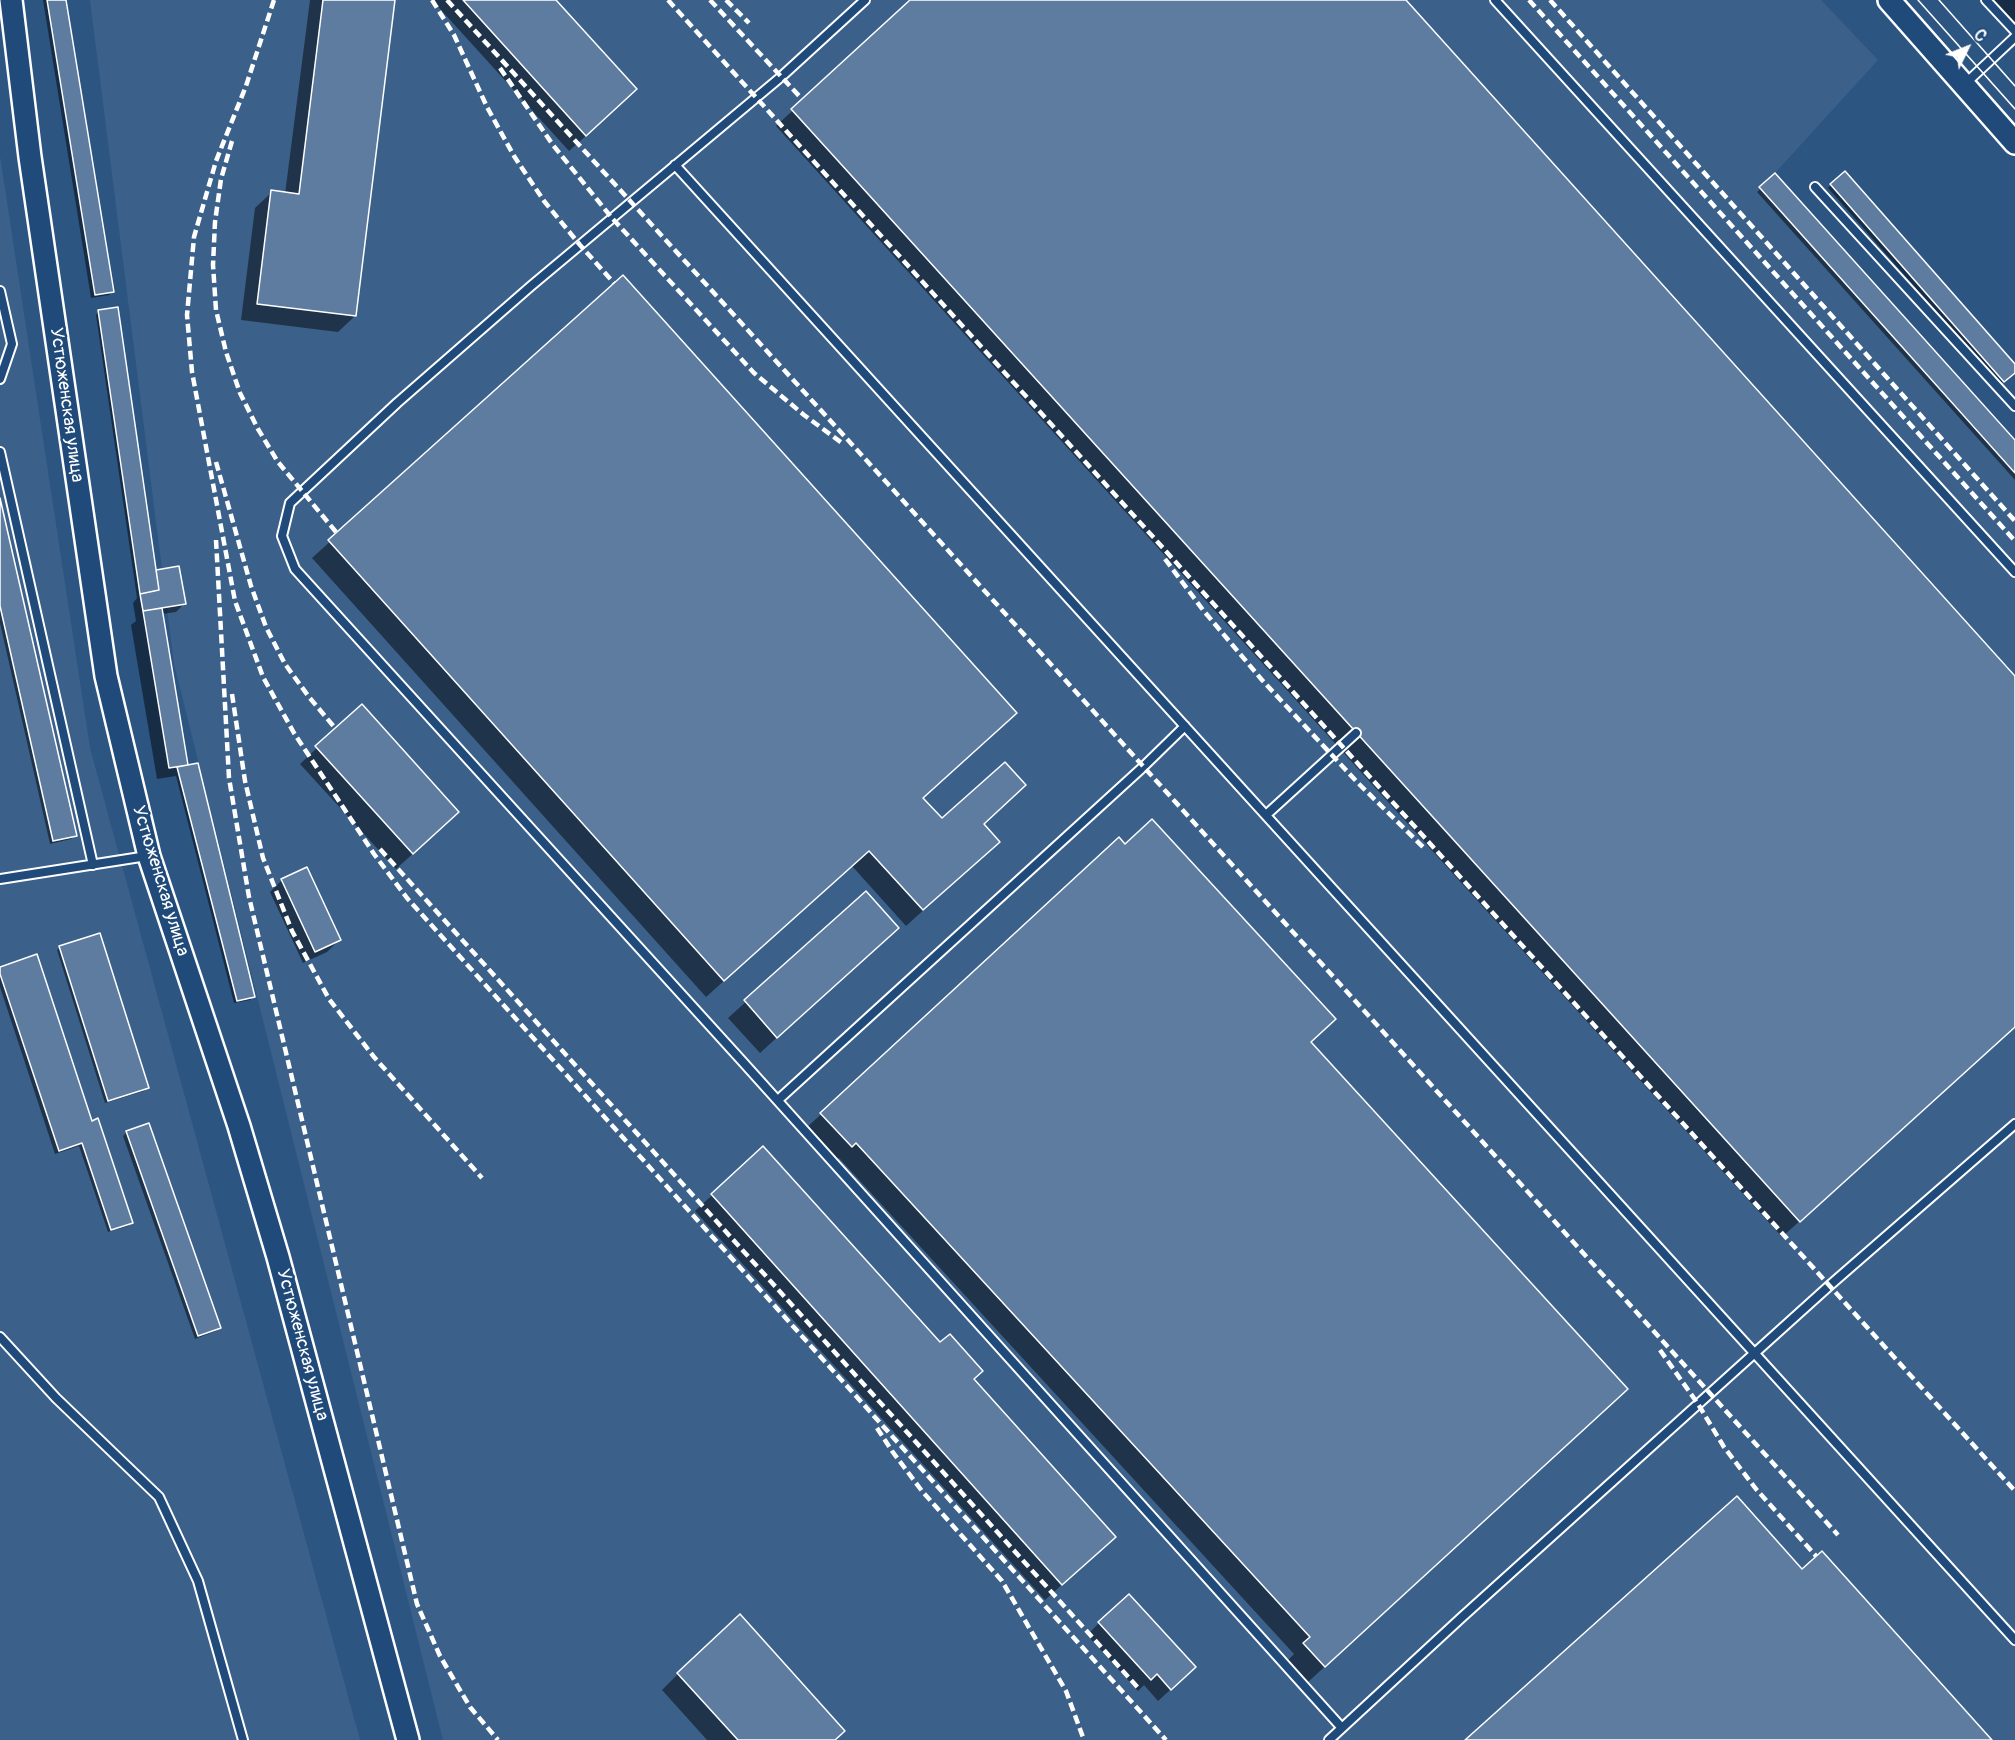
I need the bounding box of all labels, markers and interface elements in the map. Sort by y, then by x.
north arrow [1937,18,1997,78]
text: С [1969,25,1991,46]
street label: Устюженская улица [44,326,88,484]
street label: Устюженская улица [127,803,193,959]
street label: Устюженская улица [271,1267,333,1423]

